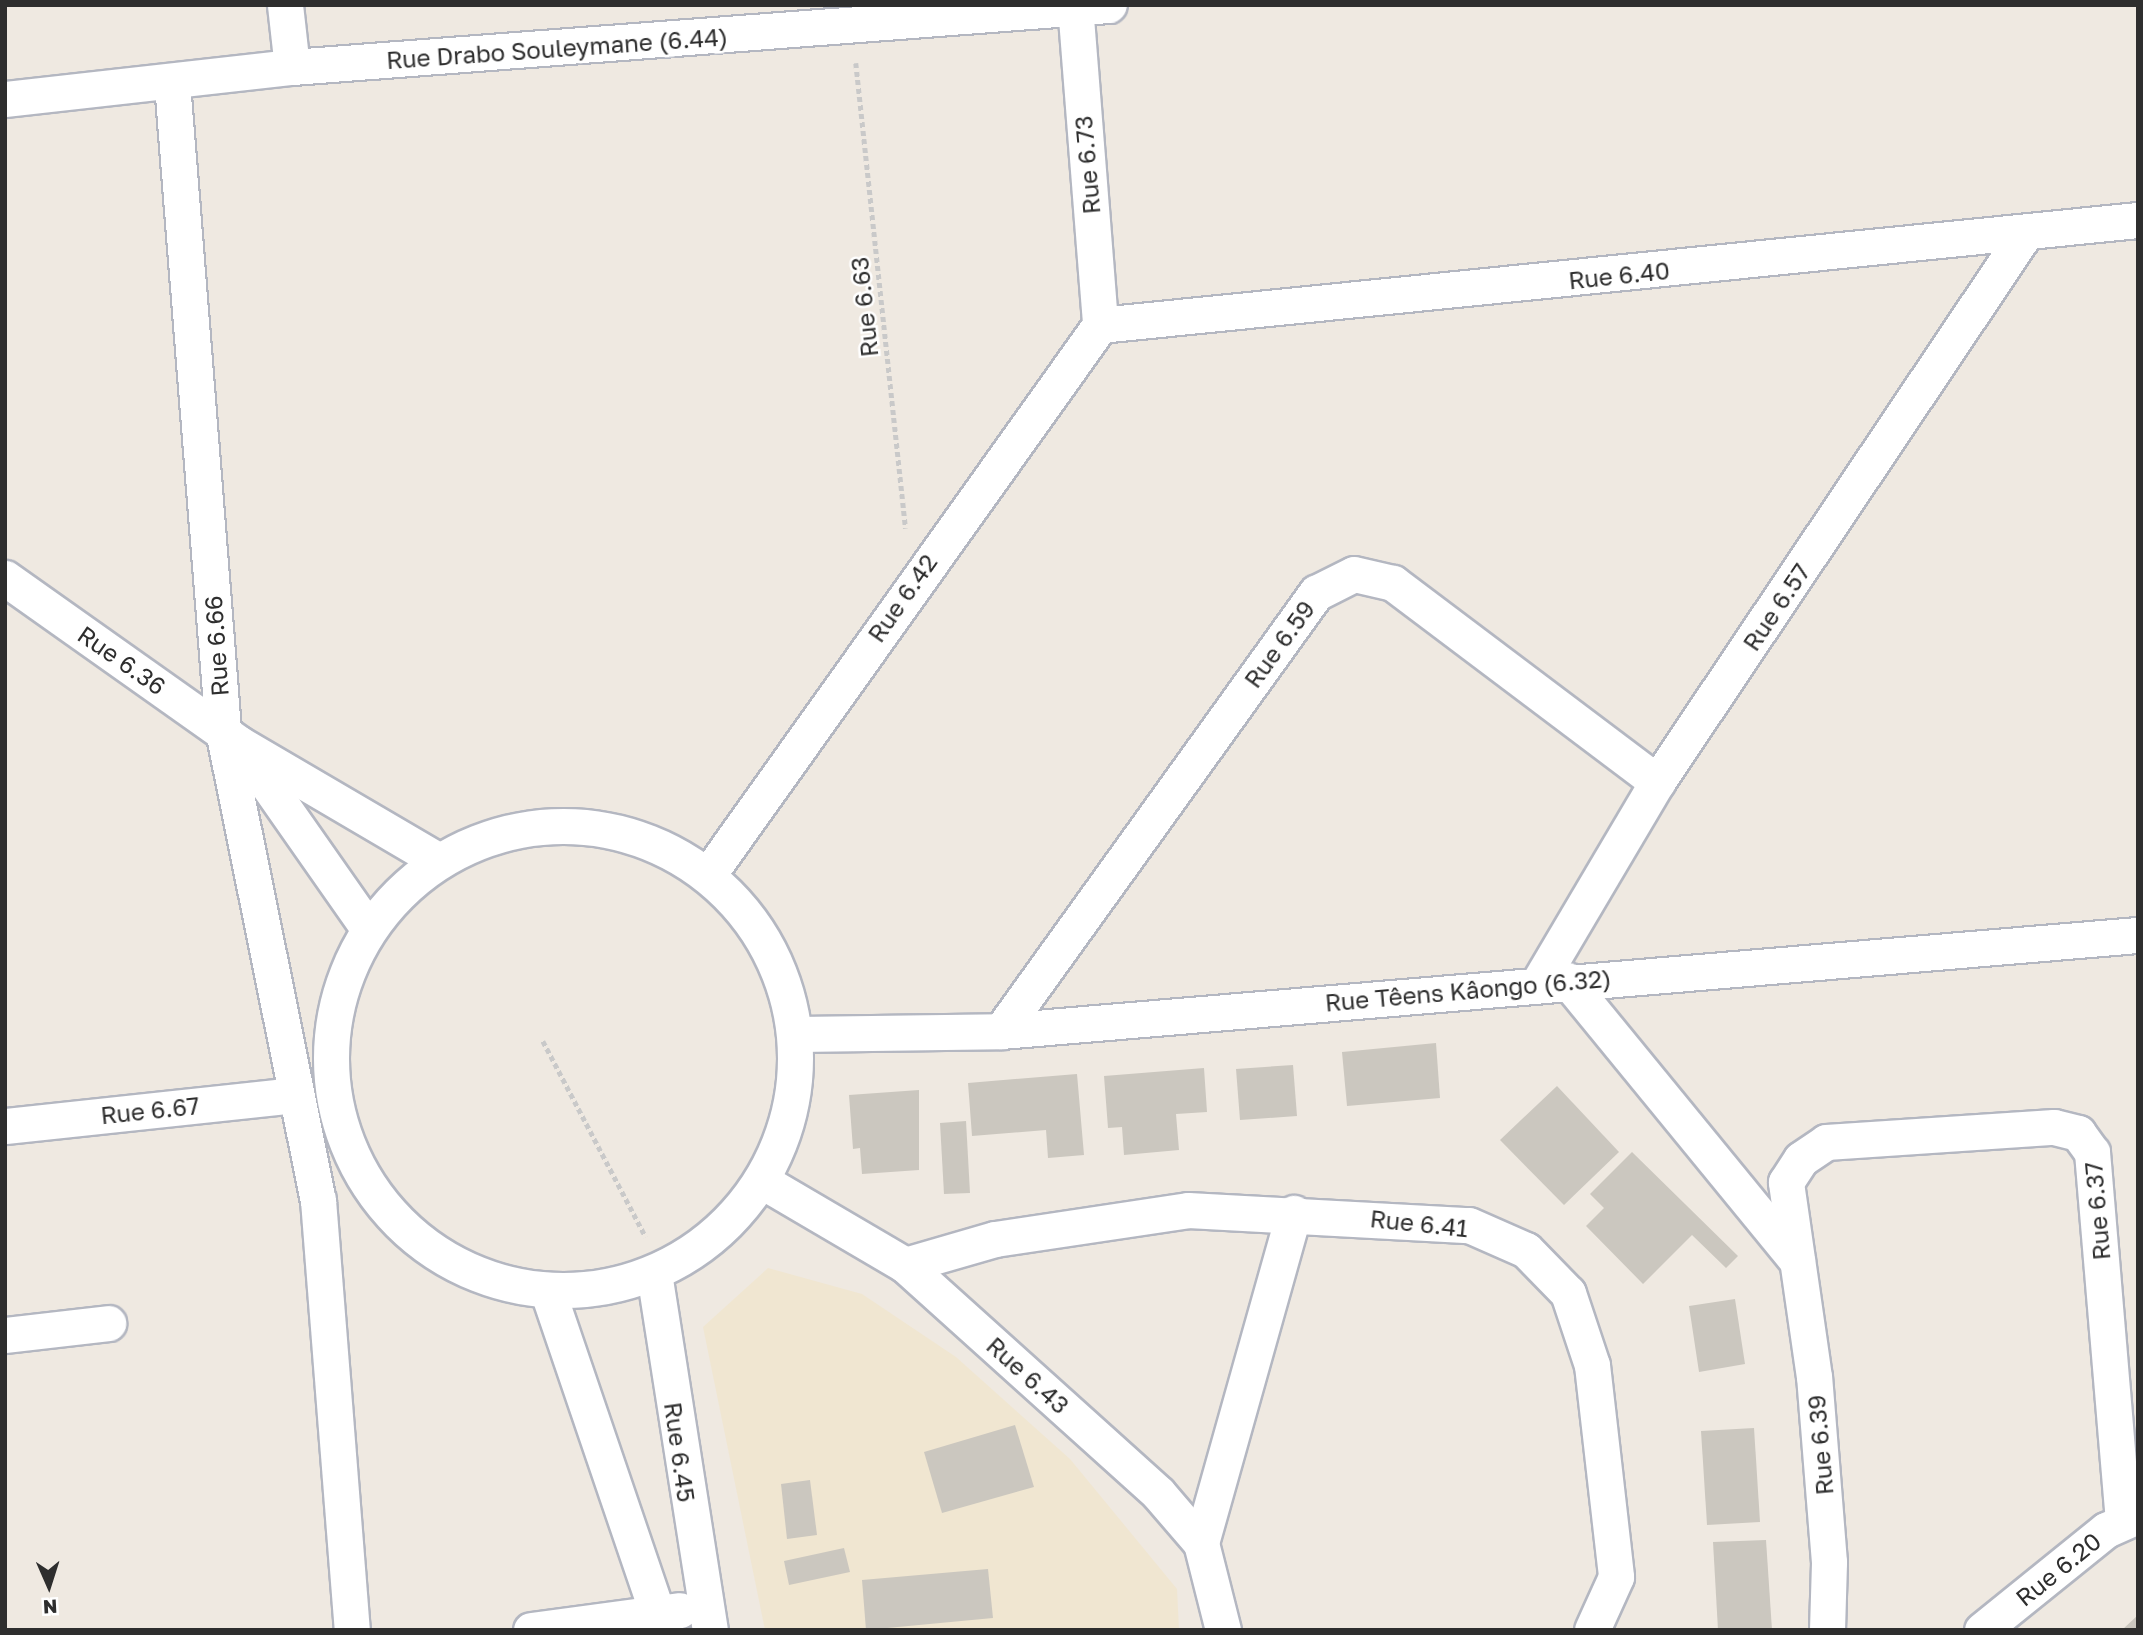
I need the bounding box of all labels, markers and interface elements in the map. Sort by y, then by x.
street label: Rue Drabo Souleymane (6.44) [385,22,729,74]
street label: Rue 6.73 [1068,115,1106,215]
street label: Rue 6.63 [844,255,884,359]
street label: Rue 6.40 [1567,255,1671,295]
street label: Rue 6.42 [861,549,943,647]
street label: Rue 6.57 [1736,558,1816,656]
street label: Rue 6.66 [198,595,234,697]
street label: Rue 6.59 [1238,595,1320,693]
street label: Rue 6.36 [73,619,171,701]
street label: Rue Têens Kâongo (6.32) [1324,963,1612,1017]
street label: Rue 6.67 [99,1090,201,1130]
street label: Rue 6.37 [2078,1161,2116,1261]
street label: Rue 6.41 [1369,1204,1469,1242]
street label: Rue 6.43 [981,1331,1075,1419]
street label: Rue 6.39 [1801,1394,1839,1496]
street label: Rue 6.45 [659,1400,701,1504]
street label: Rue 6.20 [2010,1526,2106,1612]
north arrow [14,1551,84,1621]
text: N [42,1596,58,1619]

